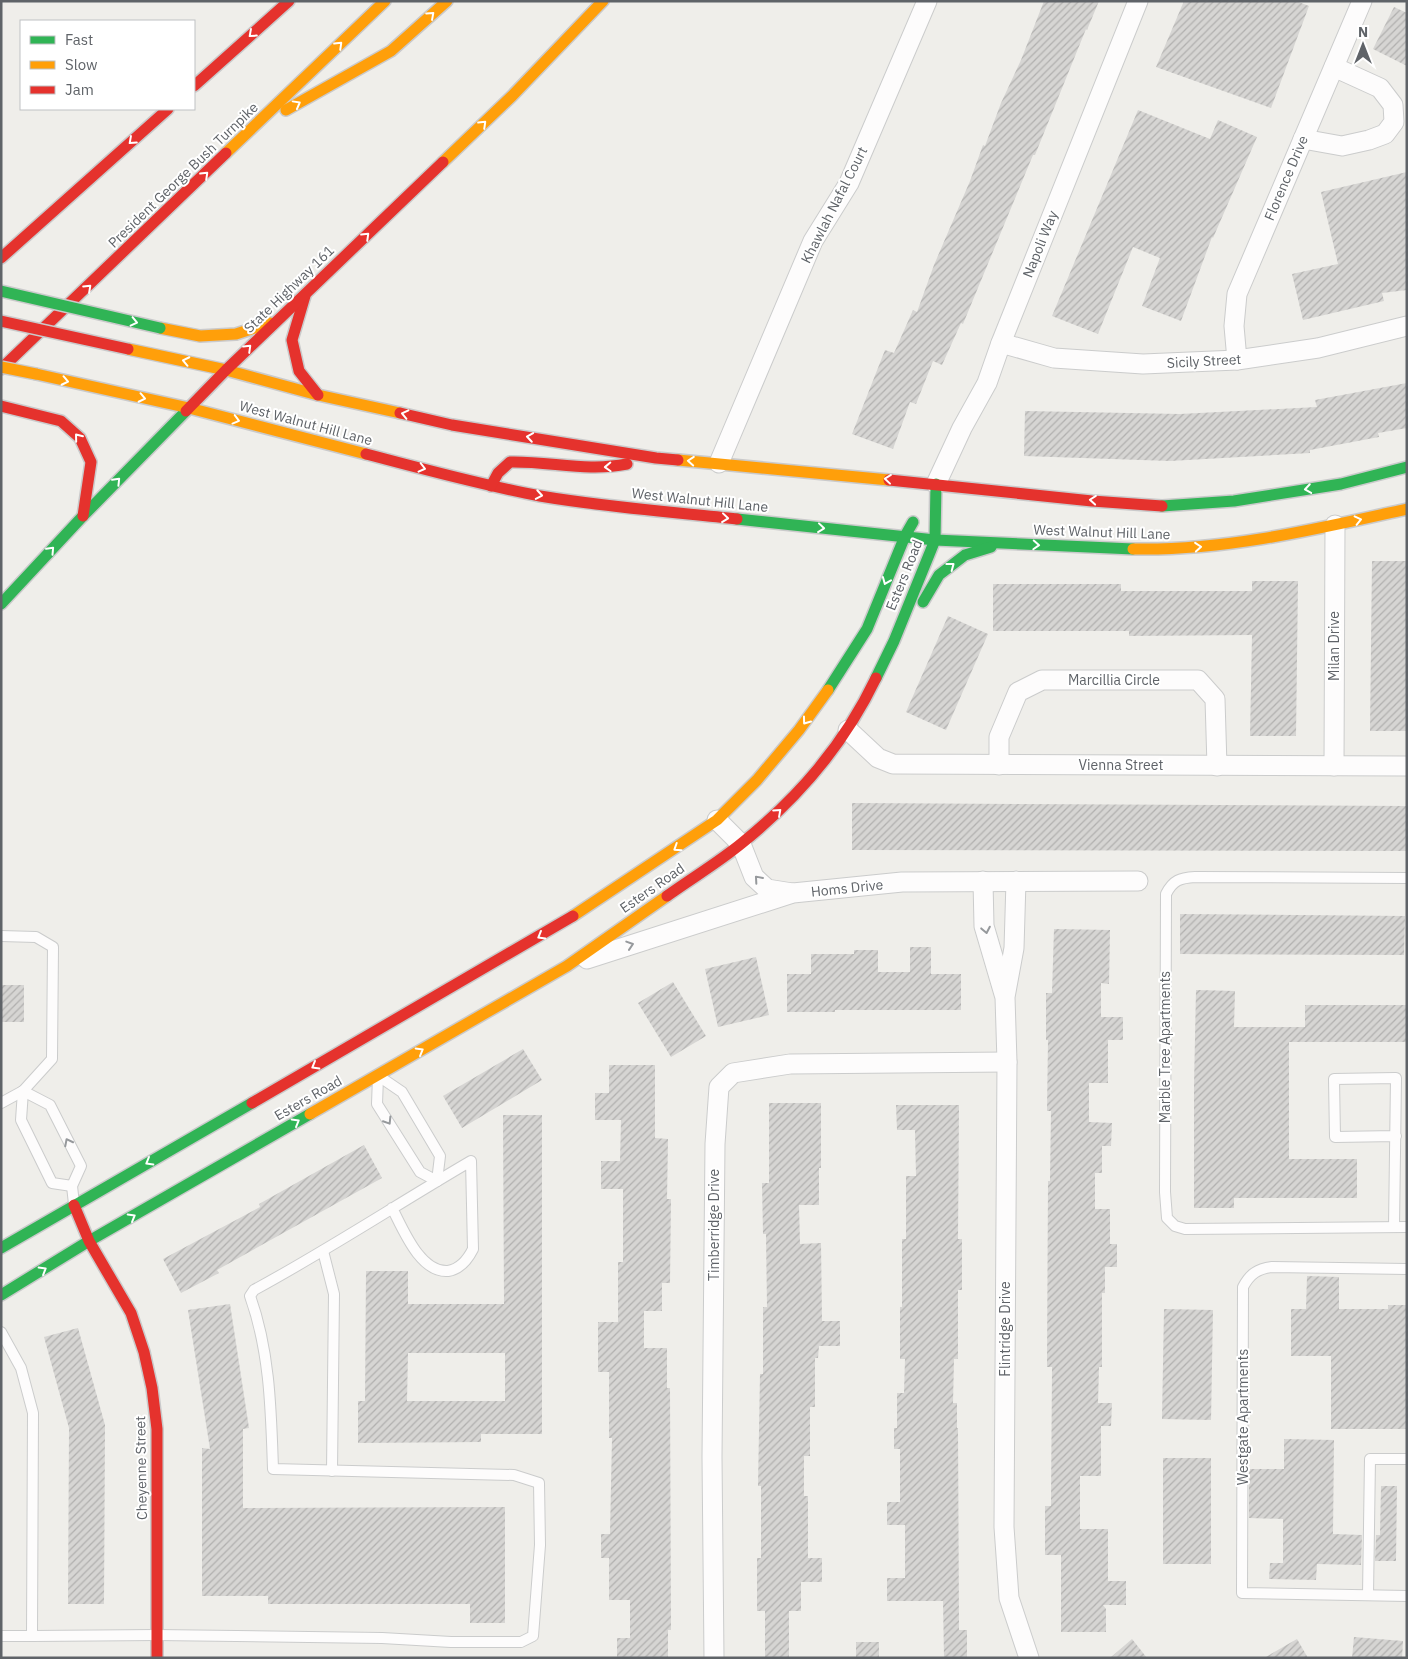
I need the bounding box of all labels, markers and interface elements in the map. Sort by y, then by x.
one-way arrow [426,12,435,21]
legend [20,20,195,110]
north arrow [1338,20,1388,70]
text: N [1358,23,1368,41]
one-way arrow [249,28,258,37]
text: Fast [65,30,93,49]
one-way arrow [334,42,343,51]
text: Slow [65,55,98,74]
text: Jam [65,80,94,99]
street label: President George Bush Turnpike [104,98,262,252]
one-way arrow [291,100,300,110]
one-way arrow [477,120,486,129]
street label: Florence Drive [1260,132,1312,223]
one-way arrow [129,135,138,144]
street label: Khawlah Nafal Court [797,144,871,266]
one-way arrow [199,172,208,181]
street label: Napoli Way [1018,208,1062,280]
one-way arrow [360,233,369,242]
street label: State Highway 161 [240,241,338,337]
one-way arrow [82,285,91,294]
one-way arrow [130,316,139,327]
one-way arrow [243,345,252,354]
street label: Sicily Street [1166,350,1242,372]
one-way arrow [182,357,191,367]
one-way arrow [61,375,69,386]
one-way arrow [137,392,146,402]
street label: West Walnut Hill Lane [238,397,375,450]
one-way arrow [400,409,409,420]
one-way arrow [232,414,241,425]
one-way arrow [526,433,535,443]
one-way arrow [75,434,83,443]
one-way arrow [687,456,695,467]
one-way arrow [604,461,612,472]
one-way arrow [417,462,426,473]
one-way arrow [883,474,891,485]
one-way arrow [111,478,120,487]
one-way arrow [1304,483,1312,494]
street label: West Walnut Hill Lane [631,484,769,516]
one-way arrow [535,490,543,500]
one-way arrow [1088,495,1096,506]
one-way arrow [722,512,730,523]
one-way arrow [1354,515,1363,526]
street label: West Walnut Hill Lane [1033,521,1171,543]
one-way arrow [818,522,826,533]
street label: Esters Road [882,537,926,613]
one-way arrow [1032,540,1040,551]
one-way arrow [1194,542,1202,553]
one-way arrow [45,547,54,556]
one-way arrow [945,563,954,571]
one-way arrow [882,576,893,585]
street label: Milan Drive [1325,611,1343,681]
street label: Marcillia Circle [1068,671,1160,689]
one-way arrow [803,715,812,725]
street label: Vienna Street [1079,756,1163,774]
one-way arrow [772,809,781,818]
one-way arrow [674,842,683,851]
street label: Esters Road [616,859,688,917]
street label: Homs Drive [810,875,884,901]
one-way arrow [755,876,764,885]
one-way arrow [980,925,991,934]
one-way arrow [537,929,546,939]
one-way arrow [626,941,634,951]
street label: Marble Tree Apartments [1156,971,1174,1123]
one-way arrow [415,1047,424,1057]
one-way arrow [312,1060,321,1070]
street label: Esters Road [271,1071,345,1125]
one-way arrow [381,1115,391,1124]
one-way arrow [291,1118,300,1128]
one-way arrow [64,1138,74,1147]
one-way arrow [145,1155,154,1165]
street label: Timberridge Drive [705,1169,723,1281]
one-way arrow [126,1213,135,1223]
one-way arrow [37,1266,46,1276]
street label: Flintridge Drive [996,1281,1014,1377]
street label: Westgate Apartments [1234,1349,1252,1485]
street label: Cheyenne Street [131,1416,151,1520]

